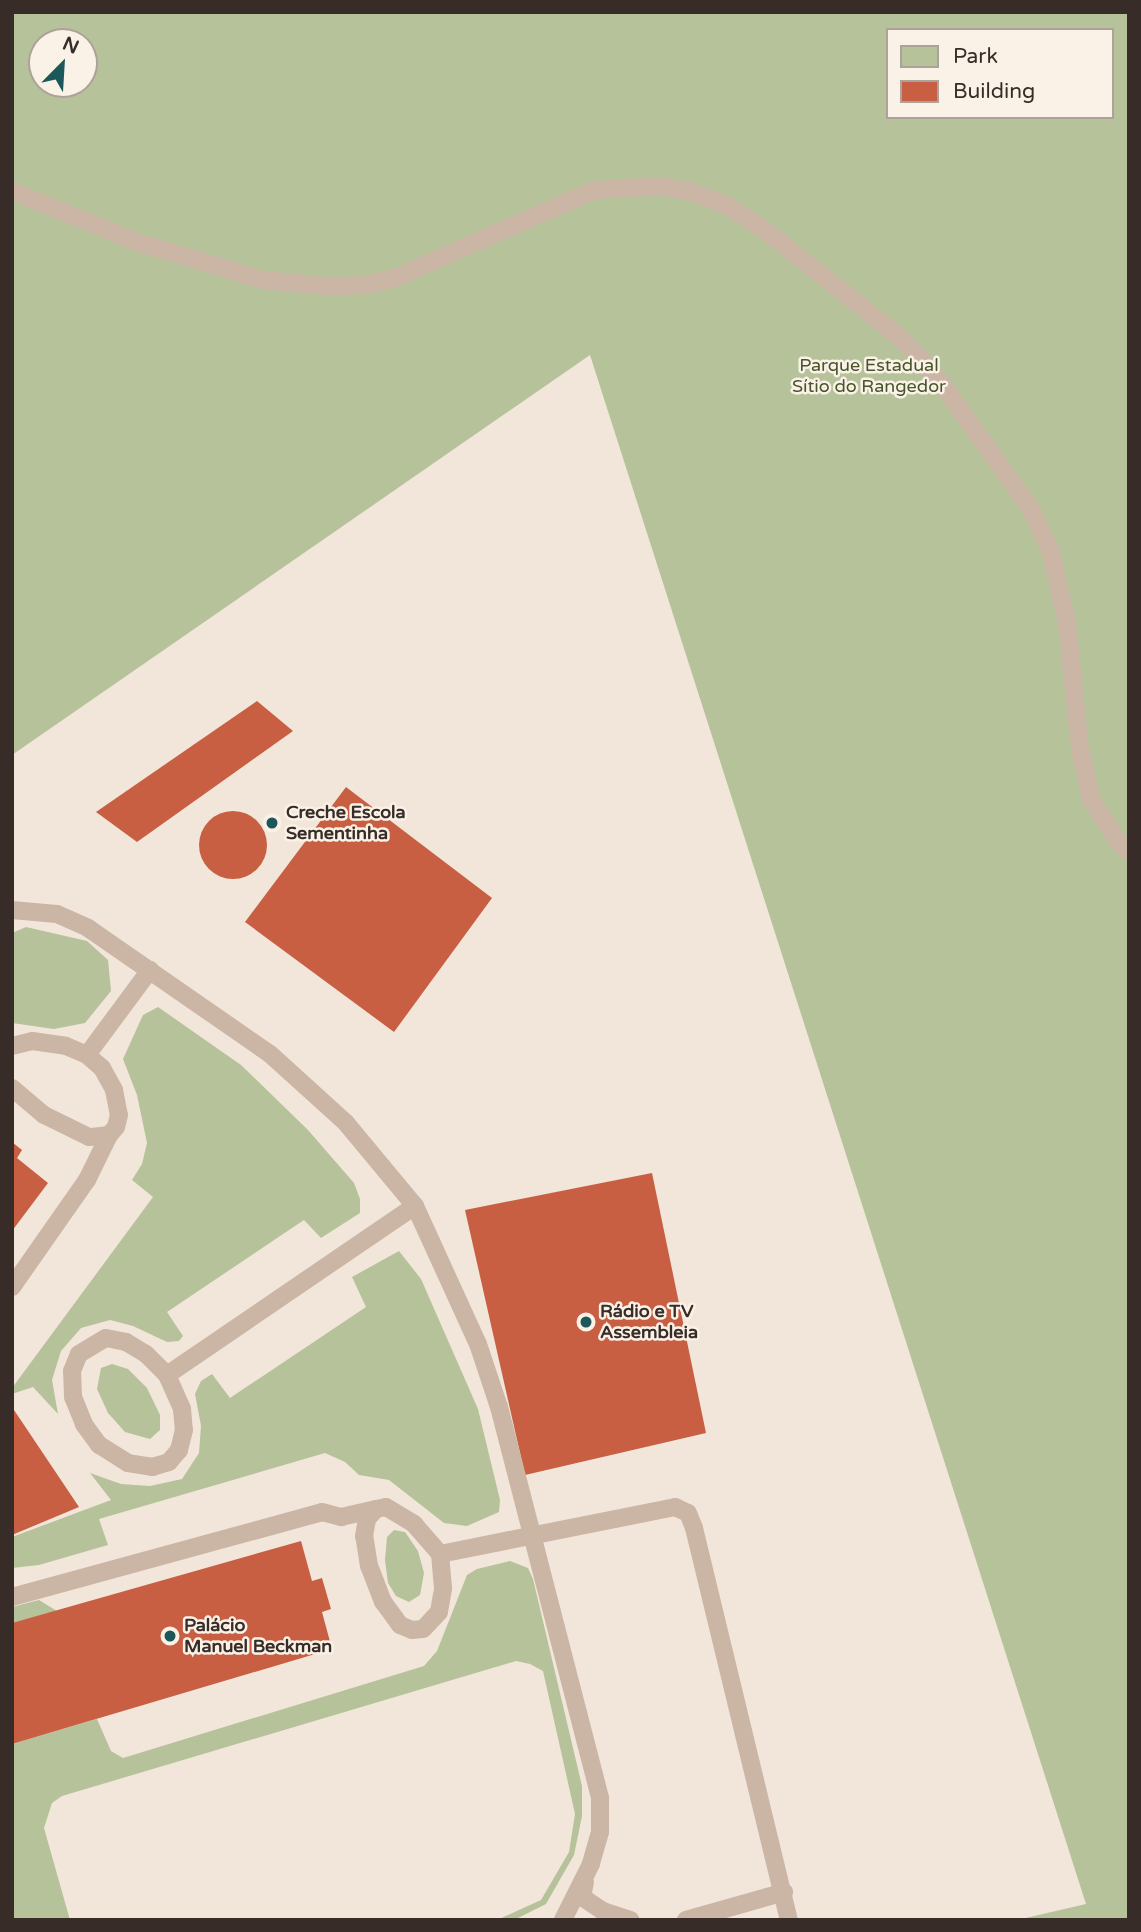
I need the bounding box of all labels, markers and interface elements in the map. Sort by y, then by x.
north arrow [28,28,98,98]
legend [886,28,1113,119]
text: N [59,32,82,59]
text: Park [953,44,998,69]
text: Building [953,79,1035,104]
park label: Parque Estadual Sítio do Rangedor [792,355,946,398]
place label: Creche Escola Sementinha [286,802,406,844]
marker: Creche Escola Sementinha [264,815,280,831]
place label: Rádio e TV Assembleia [600,1301,698,1344]
marker: Rádio e TV Assembleia [578,1314,594,1330]
place label: Palácio Manuel Beckman [184,1615,332,1658]
marker: Palácio Manuel Beckman [162,1628,178,1644]

